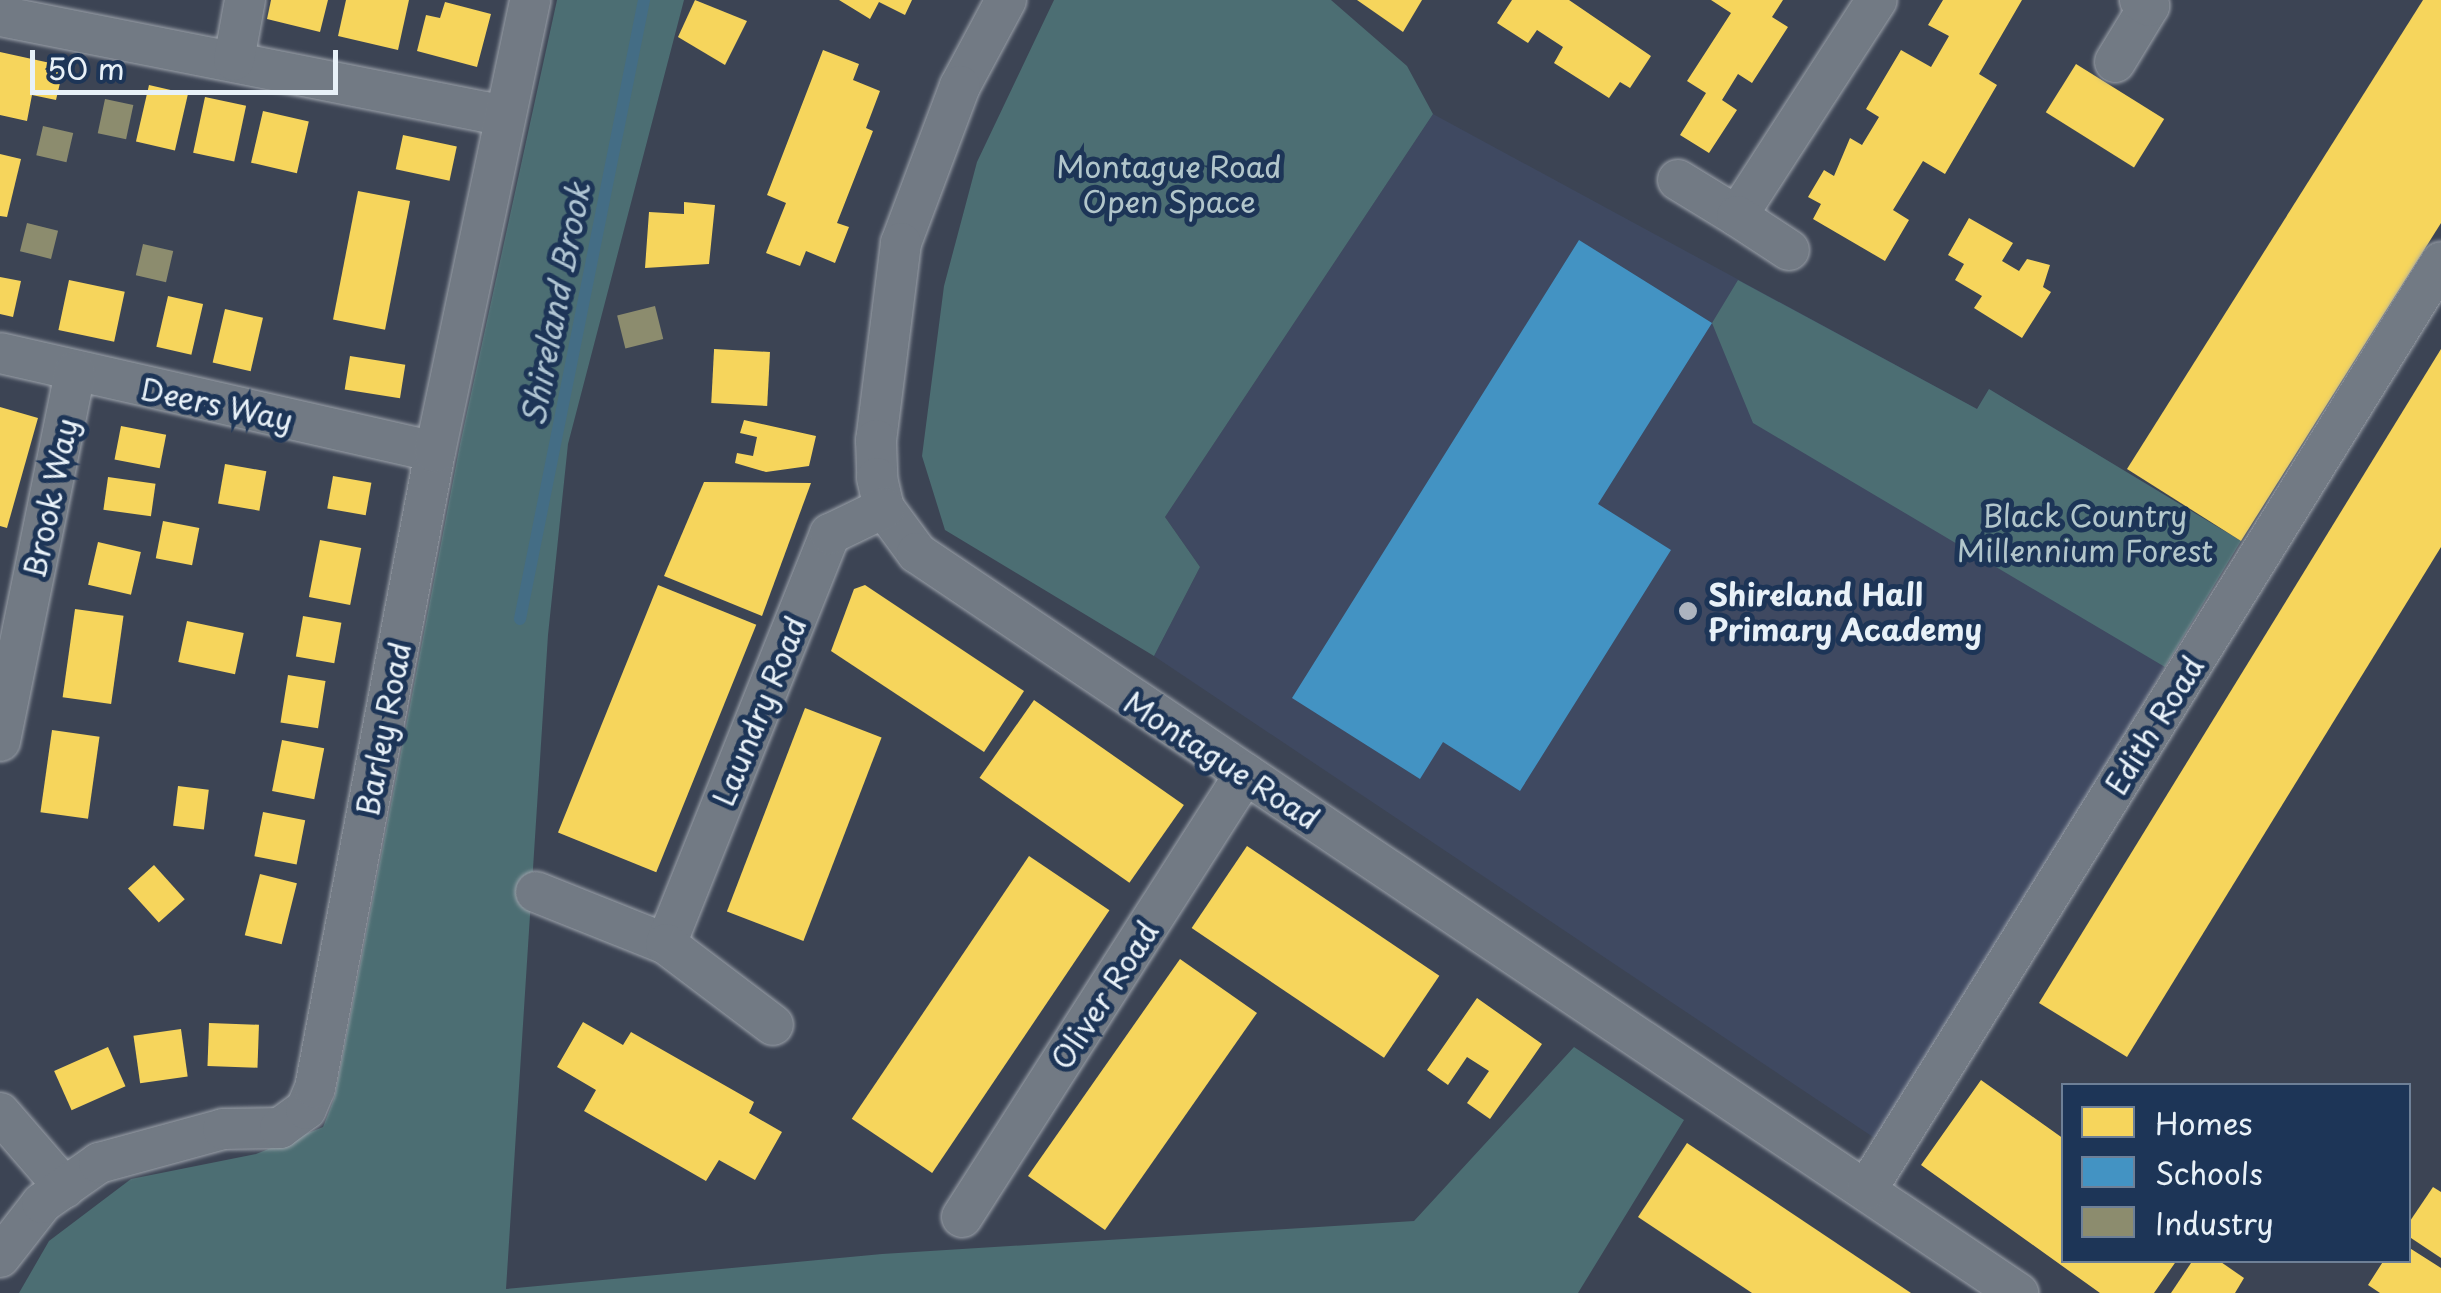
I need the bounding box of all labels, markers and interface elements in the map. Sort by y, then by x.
scale bar [35,30,342,92]
text: 50 m [47,45,125,90]
park label: Montague Road Open Space [1055,148,1283,218]
water label: Shireland Brook [512,179,598,429]
street label: Deers Way [137,370,297,438]
street label: Brook Way [16,415,84,581]
park label: Black Country Millennium Forest [1956,497,2214,568]
place label: Shireland Hall Primary Academy [1708,576,1983,646]
marker: Shireland Hall Primary Academy [1677,600,1699,622]
street label: Laundry Road [705,611,813,811]
street label: Barley Road [348,638,418,820]
street label: Edith Road [2098,650,2210,800]
street label: Montague Road [1117,683,1327,837]
street label: Oliver Road [1043,915,1165,1075]
legend [2061,1083,2411,1263]
text: Homes [2155,1100,2252,1145]
text: Schools [2155,1150,2263,1195]
text: Industry [2155,1200,2274,1245]

